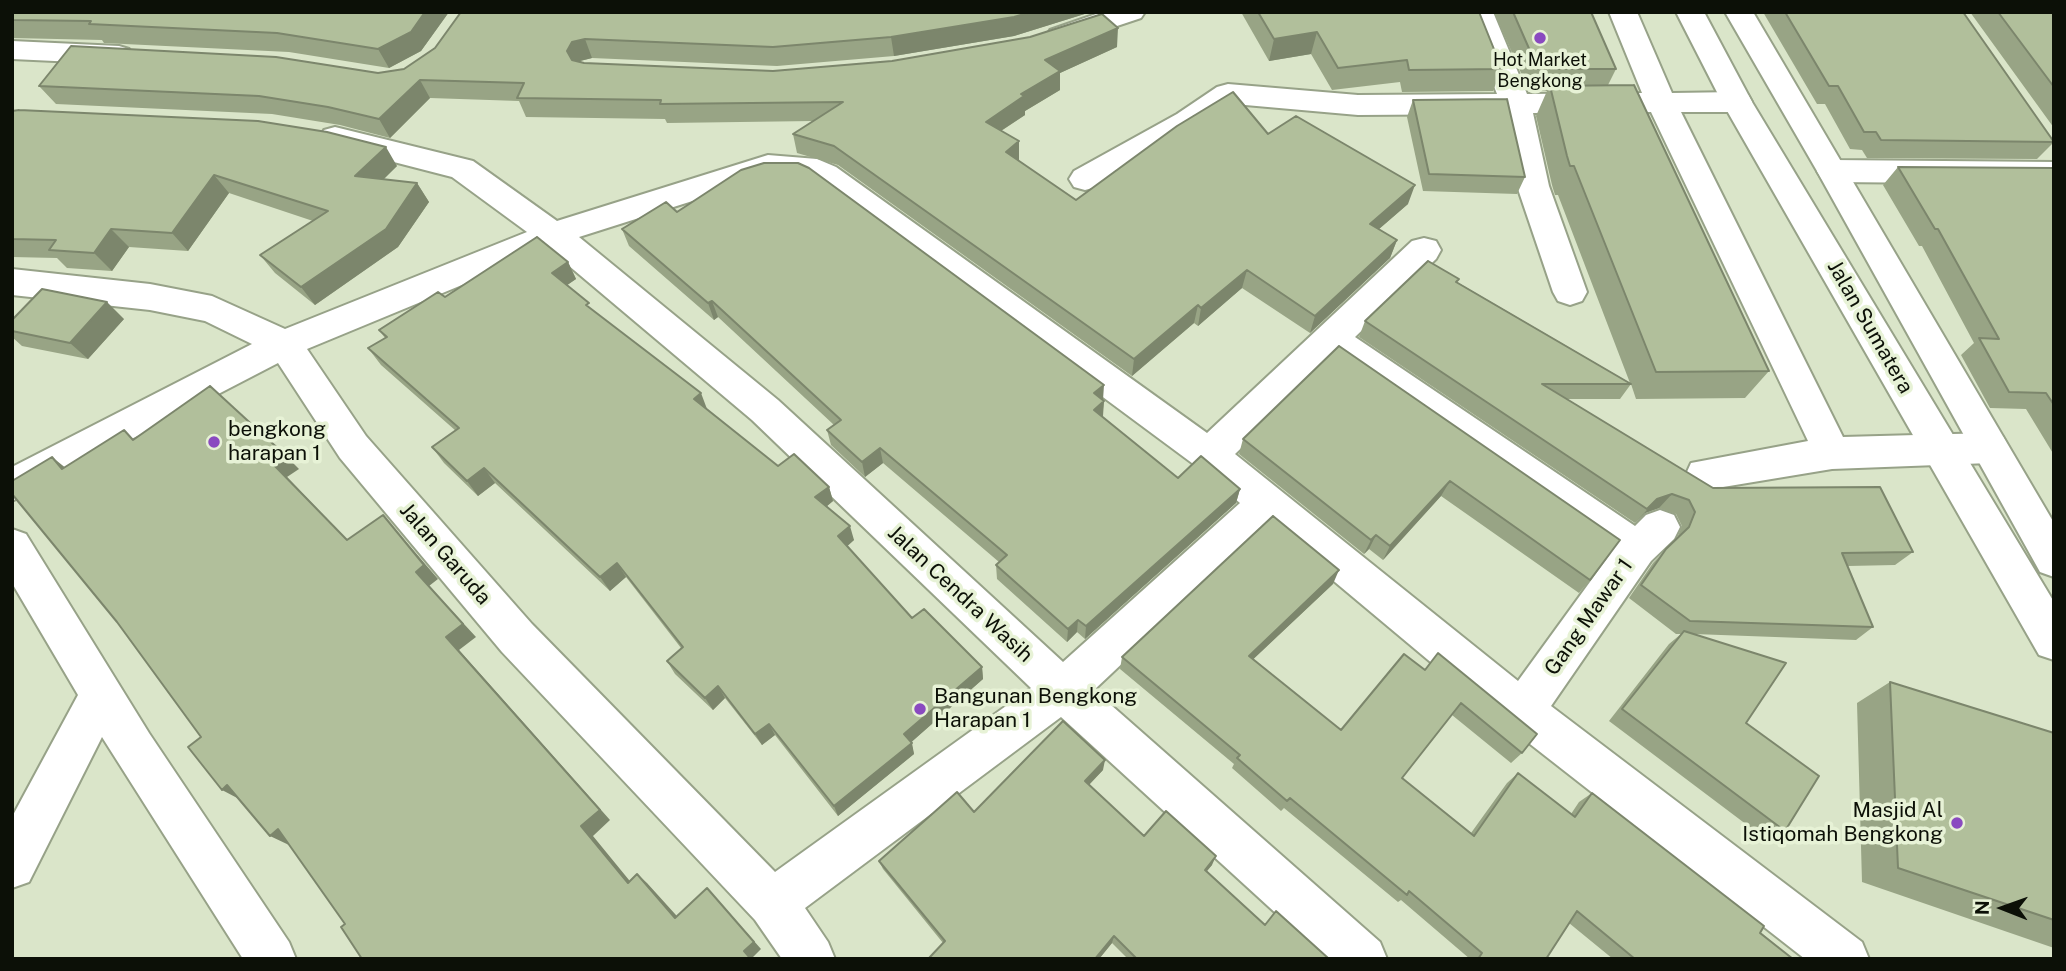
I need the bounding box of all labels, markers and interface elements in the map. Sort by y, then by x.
marker: Hot Market Bengkong [1532,30,1548,46]
place label: Hot Market Bengkong [1493,49,1587,92]
street label: Jalan Sumatera [1822,256,1918,398]
place label: bengkong harapan 1 [228,417,326,467]
marker: bengkong harapan 1 [206,434,222,450]
street label: Jalan Garuda [394,498,496,610]
street label: Jalan Cendra Wasih [882,520,1038,668]
street label: Gang Mawar 1 [1539,554,1639,680]
place label: Bangunan Bengkong Harapan 1 [934,684,1137,734]
marker: Bangunan Bengkong Harapan 1 [912,701,928,717]
place label: Masjid Al Istiqomah Bengkong [1742,798,1943,848]
marker: Masjid Al Istiqomah Bengkong [1949,815,1965,831]
north arrow [1968,873,2038,943]
text: N [1971,900,1993,915]

